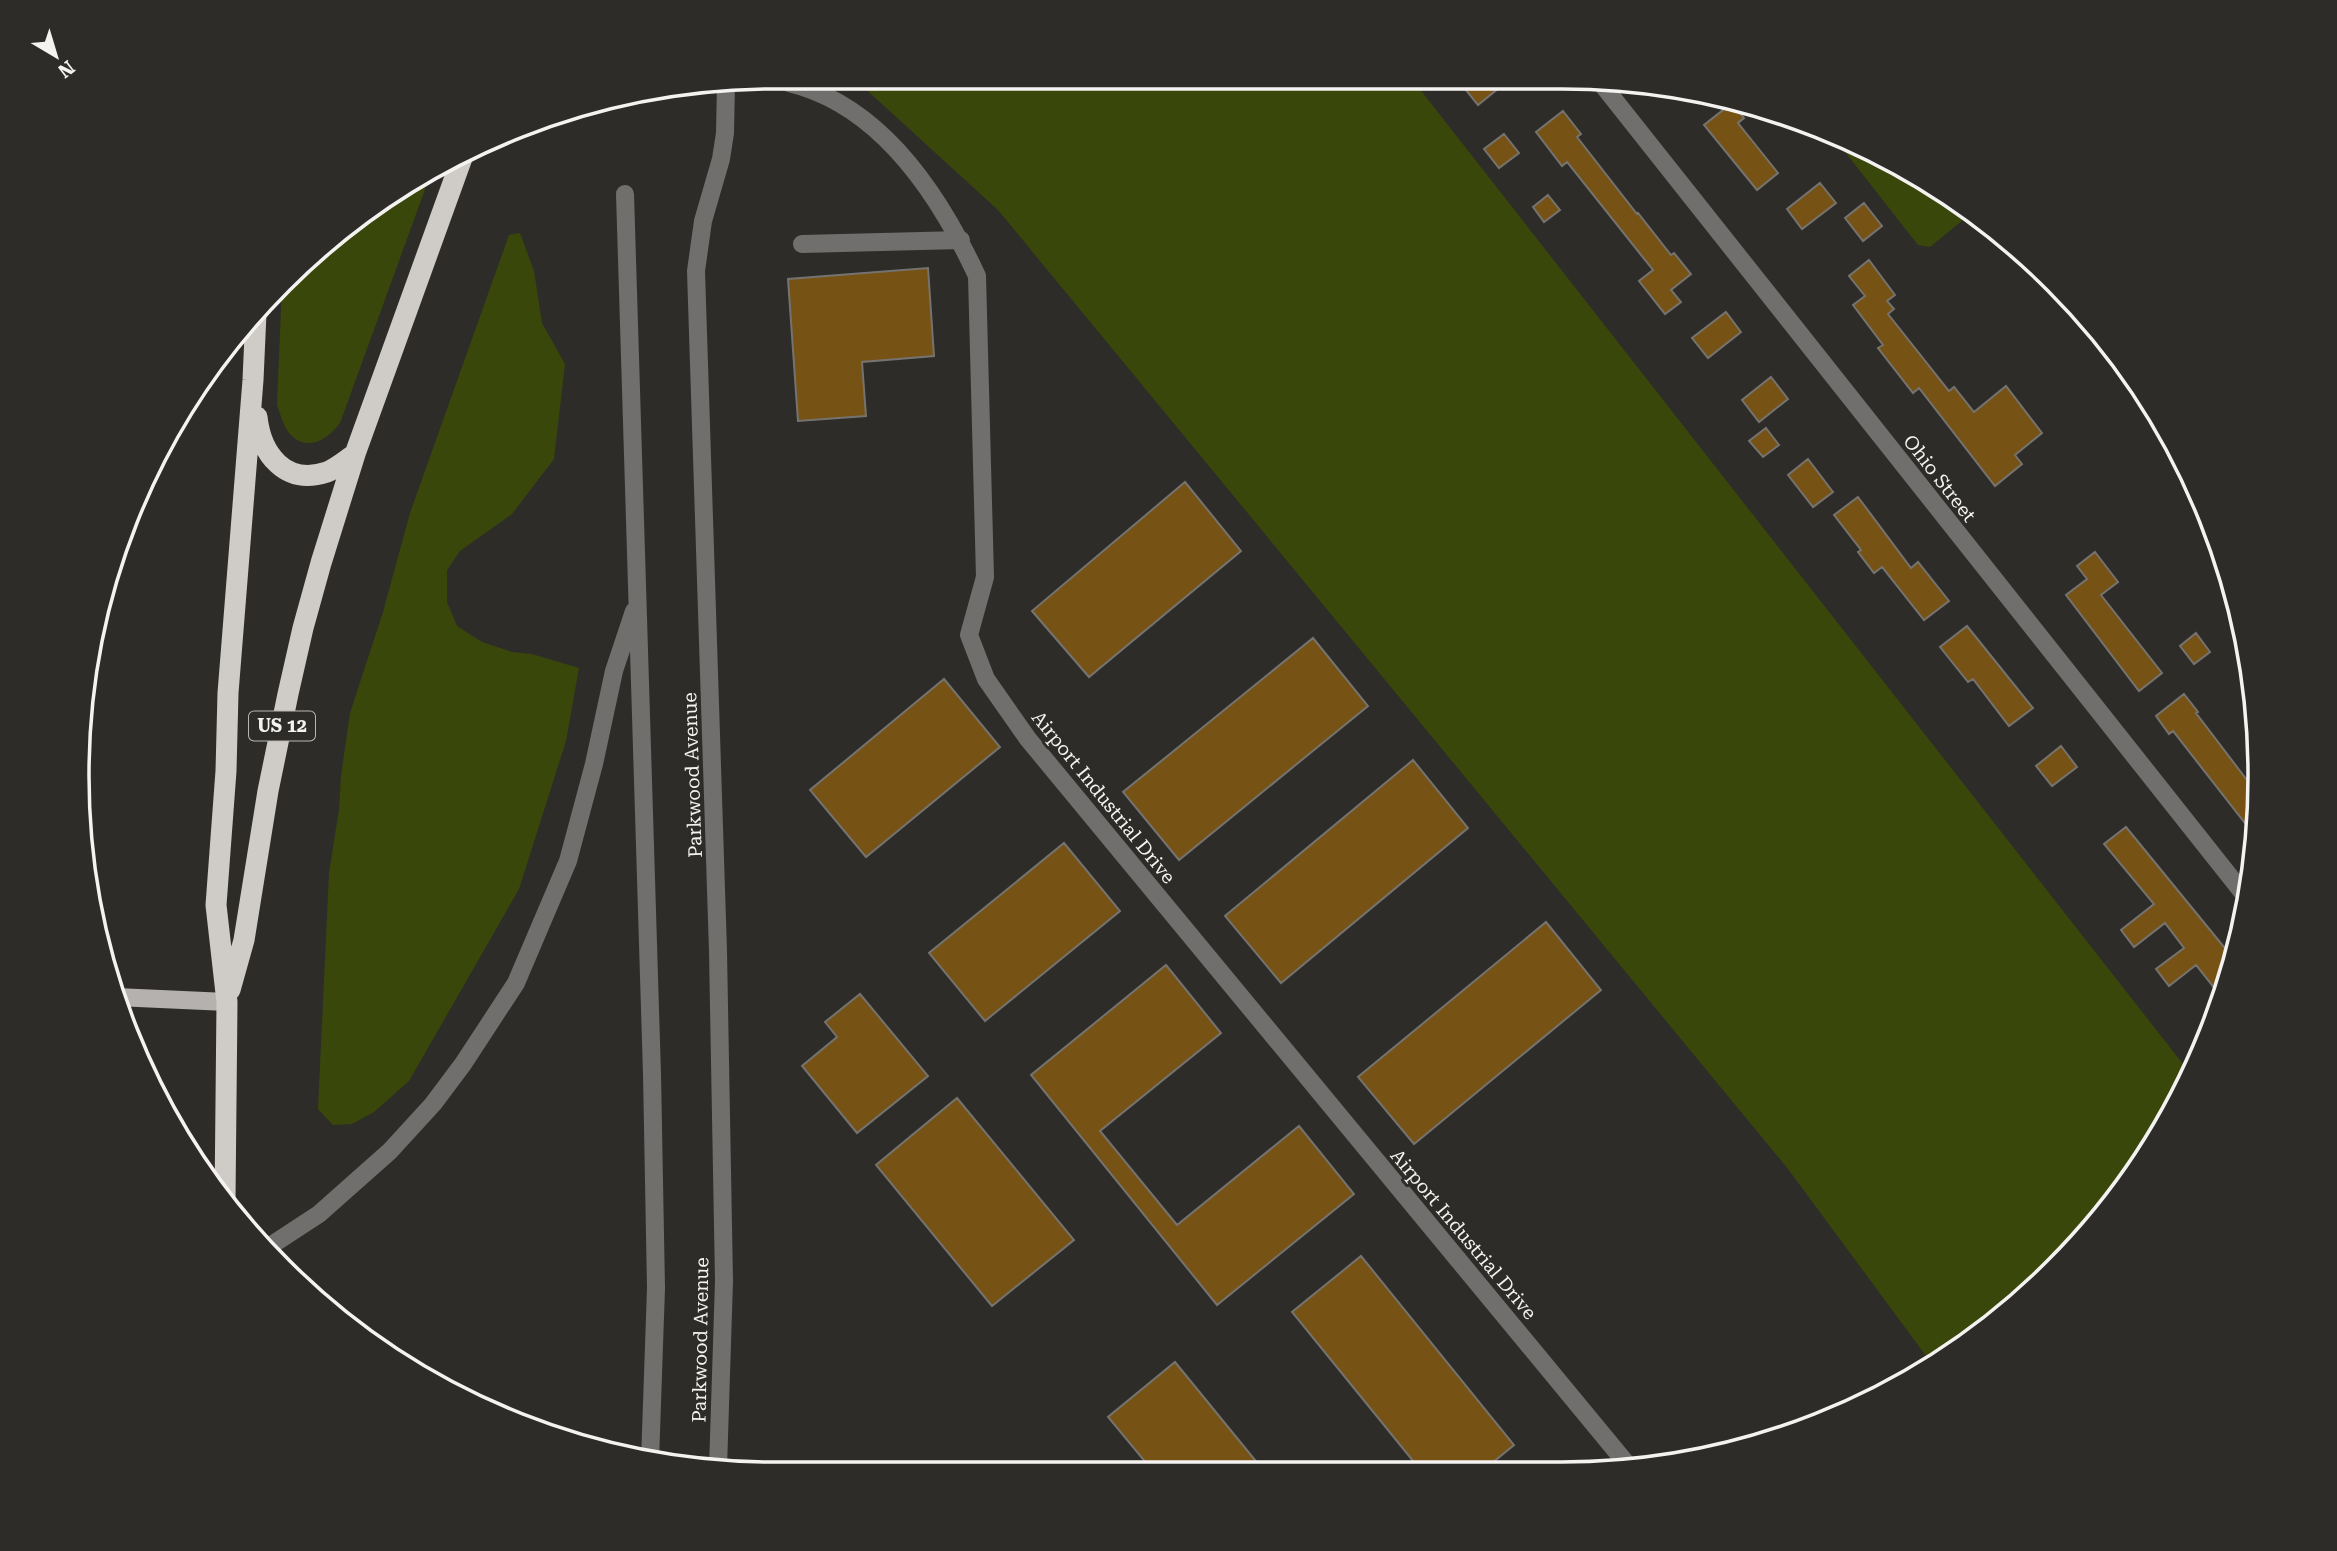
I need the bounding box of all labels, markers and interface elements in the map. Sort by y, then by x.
north arrow [21,21,91,91]
text: N [53,55,79,83]
street label: Ohio Street [1898,430,1981,527]
street label: Parkwood Avenue [678,692,707,858]
street label: Airport Industrial Drive [1027,706,1180,888]
road number: US 12 [249,712,315,740]
street label: Airport Industrial Drive [1386,1144,1542,1324]
street label: Parkwood Avenue [688,1257,713,1423]

